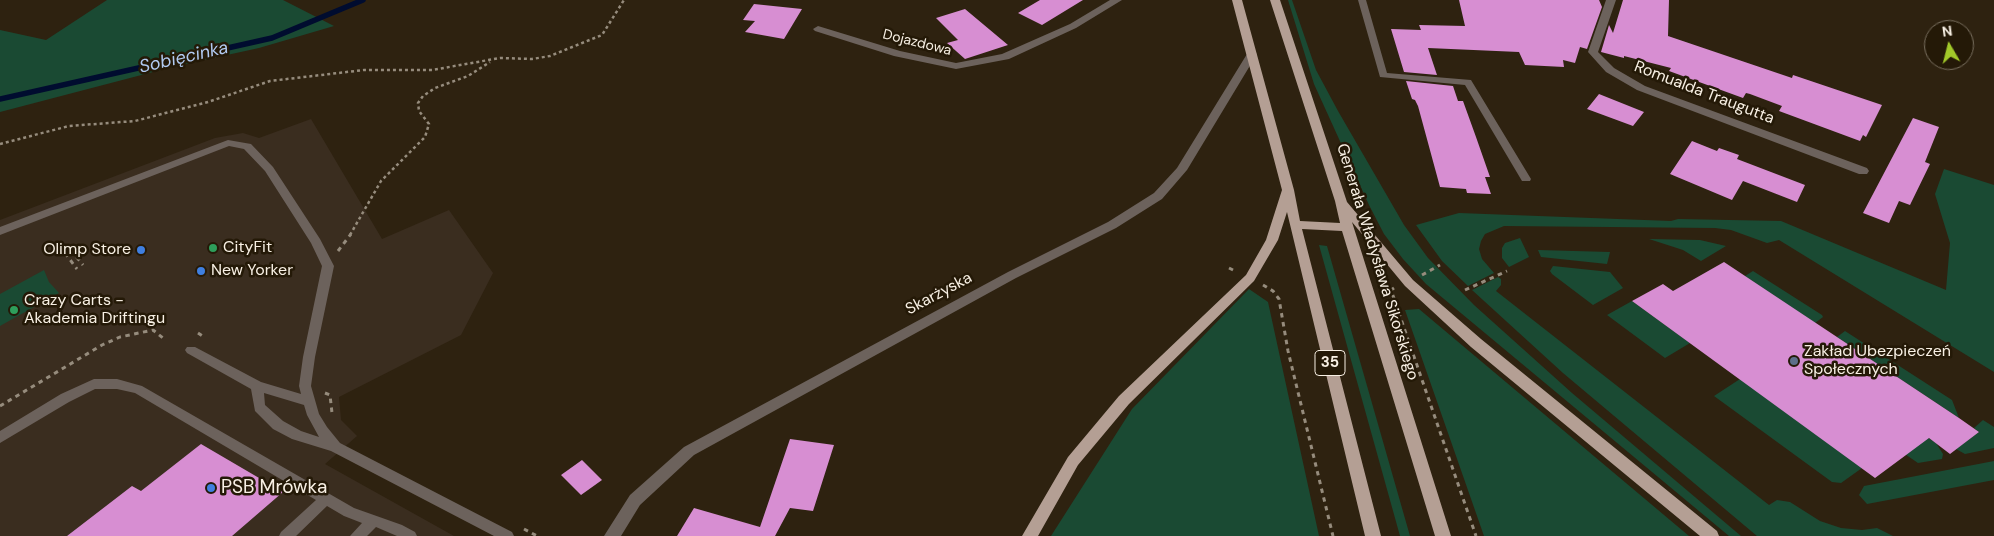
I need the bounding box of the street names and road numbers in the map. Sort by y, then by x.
street label: Dojazdowa [881,26,953,60]
street label: Romualda Traugutta [1631,57,1777,129]
street label: Generała Władysława Sikorskiego [1332,141,1422,383]
street label: Skarżyska [903,269,975,319]
road number: 35 [1315,350,1345,376]

